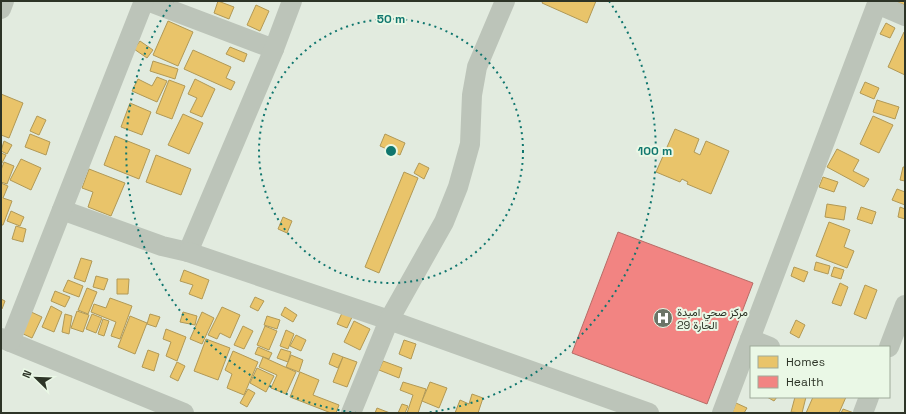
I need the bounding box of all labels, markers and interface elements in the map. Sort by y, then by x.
text: 50 m [377,11,405,27]
text: 100 m [638,143,672,159]
centre of rings [384,144,398,158]
place label: مركز صحي امبدة الحارة 29 [677,305,748,332]
hospital icon: مركز صحي امبدة الحارة 29 [652,307,674,329]
legend [750,346,890,398]
text: Homes [786,354,825,370]
north arrow [16,358,56,398]
text: N [19,368,35,380]
text: Health [786,374,824,390]

